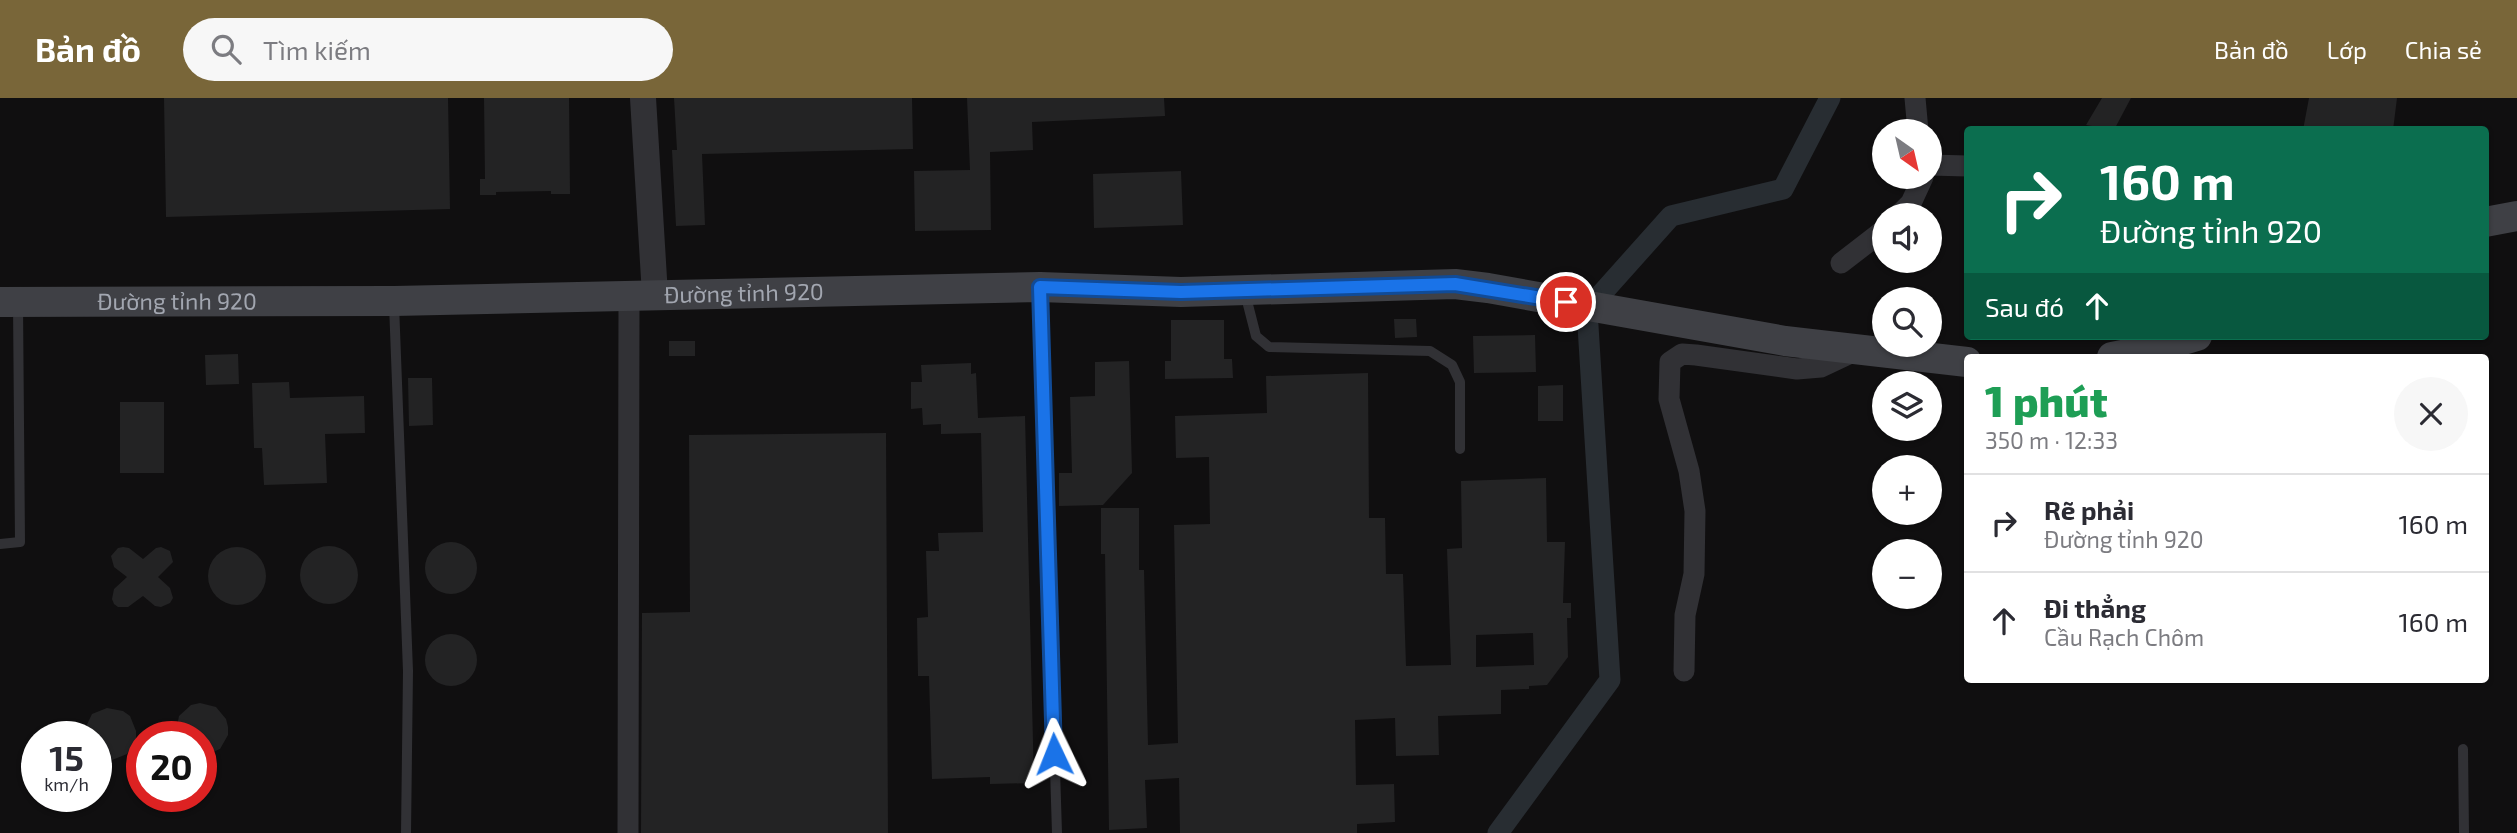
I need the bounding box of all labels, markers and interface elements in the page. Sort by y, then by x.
search box [183,18,673,81]
text: Bản đồ [35,29,141,69]
icon: search [207,30,245,68]
text: Tìm kiếm [263,34,371,65]
text: Bản đồ [2214,35,2289,64]
text: Lớp [2327,35,2367,64]
text: Chia sẻ [2405,35,2482,64]
north arrow [1872,119,1942,189]
map controls [1872,119,1942,609]
text: 160 m [2100,151,2235,210]
icon: right [1985,154,2076,245]
button: sound [1872,203,1942,273]
text: Đường tỉnh 920 [2100,211,2322,249]
pin [1536,272,1596,332]
street label: Đường tỉnh 920 [664,277,824,308]
icon: arrive [1547,283,1585,321]
street label: Đường tỉnh 920 [97,286,257,315]
button: search [1872,287,1942,357]
icon: ahead [2078,287,2116,325]
text: Sau đó [1985,291,2064,322]
button: layers [1872,371,1942,441]
text: 1 phút [1985,375,2108,425]
button: close [2394,377,2468,451]
text: 350 m · 12:33 [1985,426,2118,454]
button: + [1872,455,1942,525]
text: Rẽ phải [2044,494,2134,525]
icon: right [1985,504,2023,542]
text: 160 m [2399,508,2468,539]
text: Đường tỉnh 920 [2044,525,2204,553]
button: − [1872,539,1942,609]
text: Đi thẳng [2044,592,2146,623]
icon: ahead [1985,602,2023,640]
text: 160 m [2399,606,2468,637]
text: Cầu Rạch Chôm [2044,623,2204,651]
position arrow [1017,717,1091,791]
speed limit sign: 20 [126,721,217,812]
text: 15 [49,736,84,778]
text: km/h [44,773,89,795]

